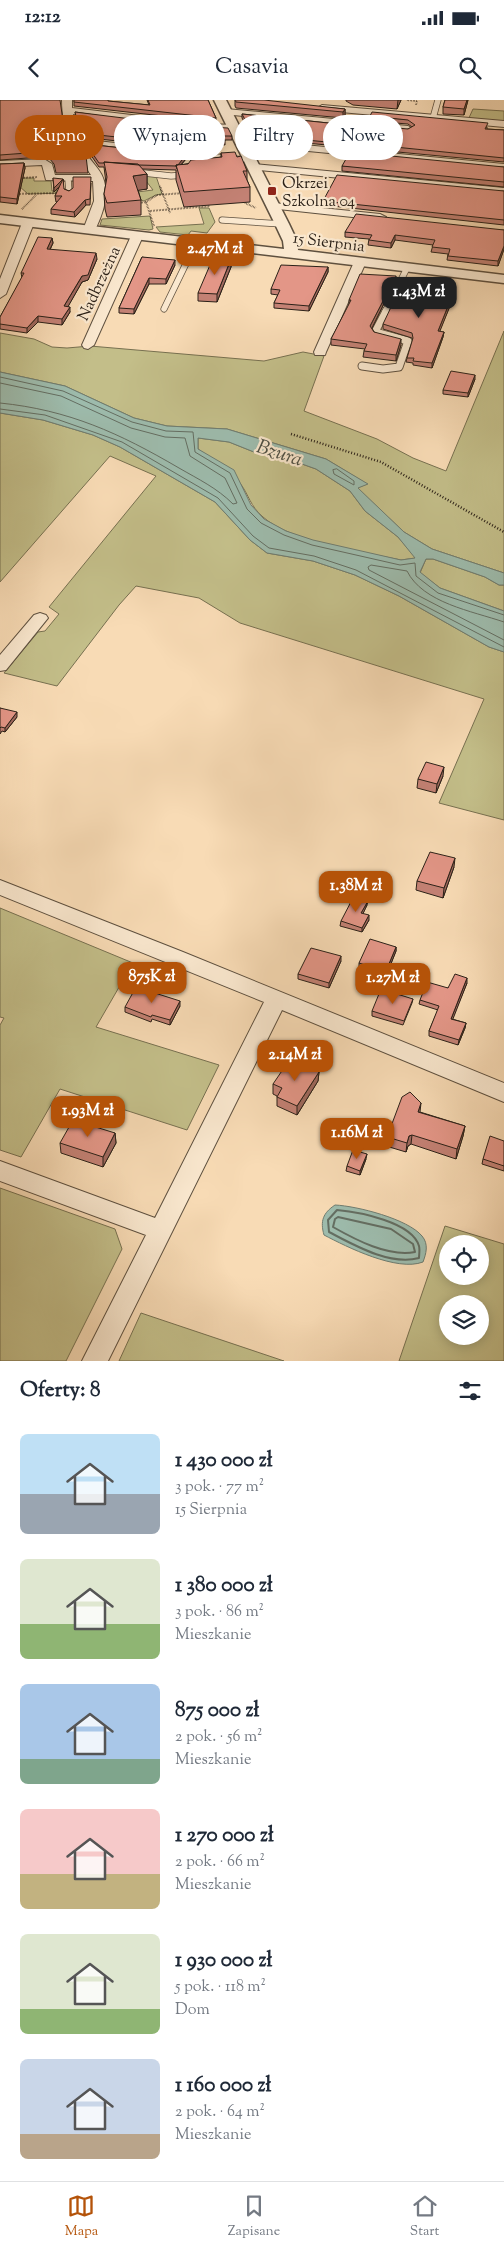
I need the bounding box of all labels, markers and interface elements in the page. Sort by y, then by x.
text: 12:12 [25,4,61,31]
text: Casavia [215,52,289,84]
icon: back [20,54,48,82]
icon: search [456,54,484,82]
chip: Kupno [15,115,104,160]
chip: Wynajem [114,115,225,160]
chip: Filtry [235,115,313,160]
chip: Nowe [323,115,403,160]
place label: Okrzei Szkolna 04 [282,173,355,214]
marker: Okrzei Szkolna 04 [266,185,278,197]
street label: 15 Sierpnia [292,228,366,259]
pin: 2.47M zł [163,234,267,276]
text: 2.47M zł [187,238,243,261]
street label: Nadbrzeżna [73,242,128,325]
pin: 1.43M zł [367,276,471,319]
text: 1.43M zł [393,281,445,304]
water label: Bzura [253,433,306,475]
pin: 1.38M zł [304,870,408,913]
text: 1.38M zł [330,875,382,898]
pin: 875K zł [106,962,198,1004]
pin: 1.27M zł [341,962,445,1005]
text: 875K zł [129,966,176,989]
text: 1.27M zł [366,967,420,990]
pin: 2.14M zł [243,1040,347,1082]
text: 2.14M zł [268,1044,322,1067]
pin: 1.93M zł [36,1096,140,1138]
text: 1.93M zł [62,1100,114,1123]
pin: 1.16M zł [305,1118,409,1160]
text: 1.16M zł [331,1122,383,1145]
map controls [439,1235,489,1345]
button: locate [439,1235,489,1285]
button: layers [439,1295,489,1345]
text: Oferty: 8 [20,1376,100,1406]
icon: filters [456,1377,484,1405]
text: 1 430 000 zł [175,1446,273,1476]
icon: home [60,1454,120,1514]
text: 3 pok. · 77 m² [175,1476,264,1499]
text: 15 Sierpnia [175,1499,247,1522]
text: 1 380 000 zł [175,1571,273,1601]
icon: home [60,1579,120,1639]
text: 3 pok. · 86 m² [175,1601,264,1624]
text: Mieszkanie [175,1624,251,1647]
text: 875 000 zł [175,1696,259,1726]
icon: home [60,1704,120,1764]
text: 2 pok. · 56 m² [175,1726,263,1749]
text: Mieszkanie [175,1749,251,1772]
text: 1 270 000 zł [175,1821,274,1851]
icon: home [60,1829,120,1889]
text: 2 pok. · 66 m² [175,1851,265,1874]
text: Mieszkanie [175,1874,251,1897]
text: 1 930 000 zł [175,1946,272,1976]
icon: home [60,1954,120,2014]
text: 5 pok. · 118 m² [175,1976,266,1999]
text: Dom [175,1999,210,2022]
text: 1 160 000 zł [175,2071,271,2101]
icon: home [60,2079,120,2139]
text: 2 pok. · 64 m² [175,2101,265,2124]
text: Mieszkanie [175,2124,251,2147]
tab: Mapa [65,2192,98,2242]
tab: Zapisane [228,2192,280,2242]
tab: Start [410,2192,439,2242]

